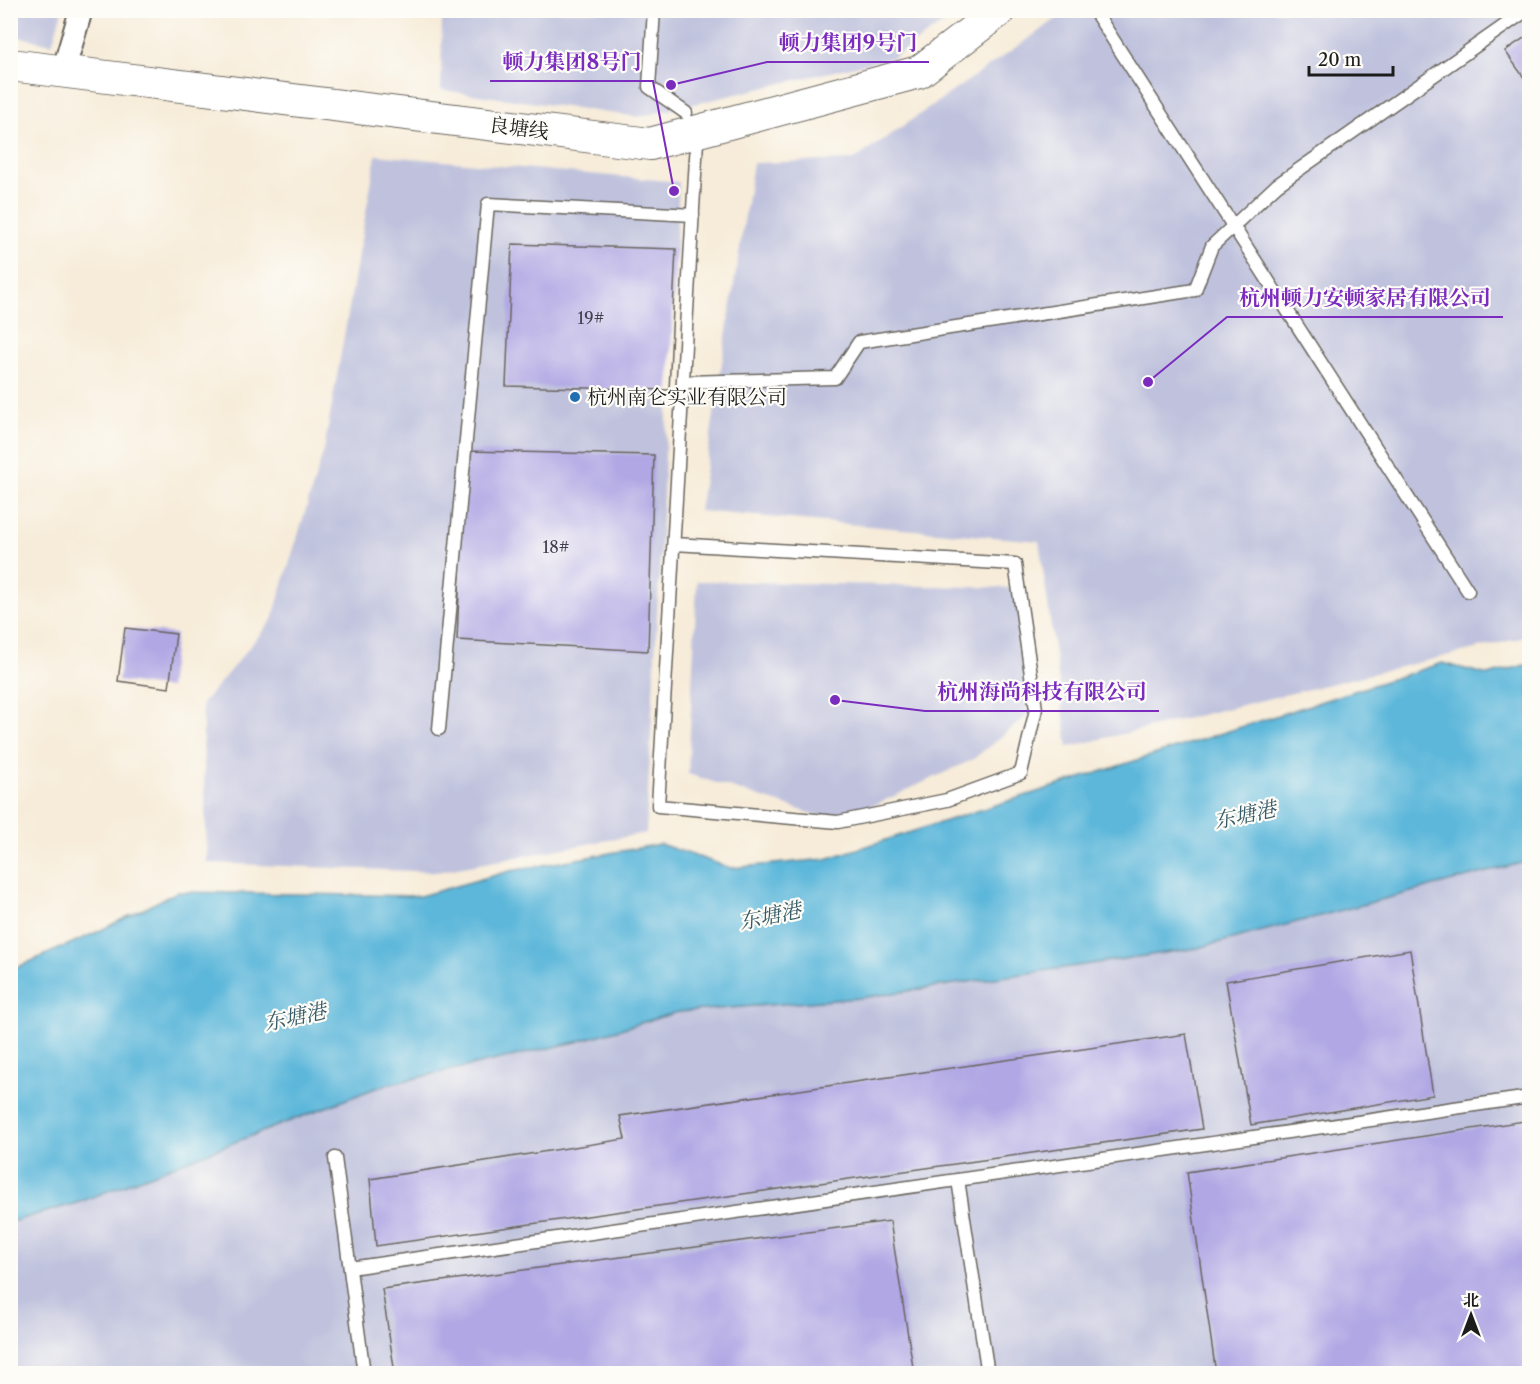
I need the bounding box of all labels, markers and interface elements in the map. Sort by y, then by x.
callout: 顿力集团9号门 [767,23,929,62]
text: 顿力集团9号门 [779,30,917,55]
scale bar [1309,39,1393,77]
callout: 顿力集团8号门 [490,42,653,81]
text: 顿力集团8号门 [503,49,641,74]
text: 20 m [1318,49,1362,71]
street label: 良塘线 [488,112,550,144]
callout: 杭州顿力安顿家居有限公司 [1227,278,1503,317]
text: 杭州顿力安顿家居有限公司 [1239,285,1491,310]
house number: 19# [578,308,605,328]
place label: 杭州南仑实业有限公司 [587,385,787,409]
marker: 杭州南仑实业有限公司 [568,390,582,404]
house number: 18# [543,537,570,557]
callout: 杭州海尚科技有限公司 [925,672,1159,711]
text: 杭州海尚科技有限公司 [937,679,1147,704]
water label: 东塘港 [1211,795,1281,833]
water label: 东塘港 [736,896,806,934]
water label: 东塘港 [261,997,331,1035]
north arrow [1441,1285,1501,1345]
text: 北 [1463,1290,1479,1310]

